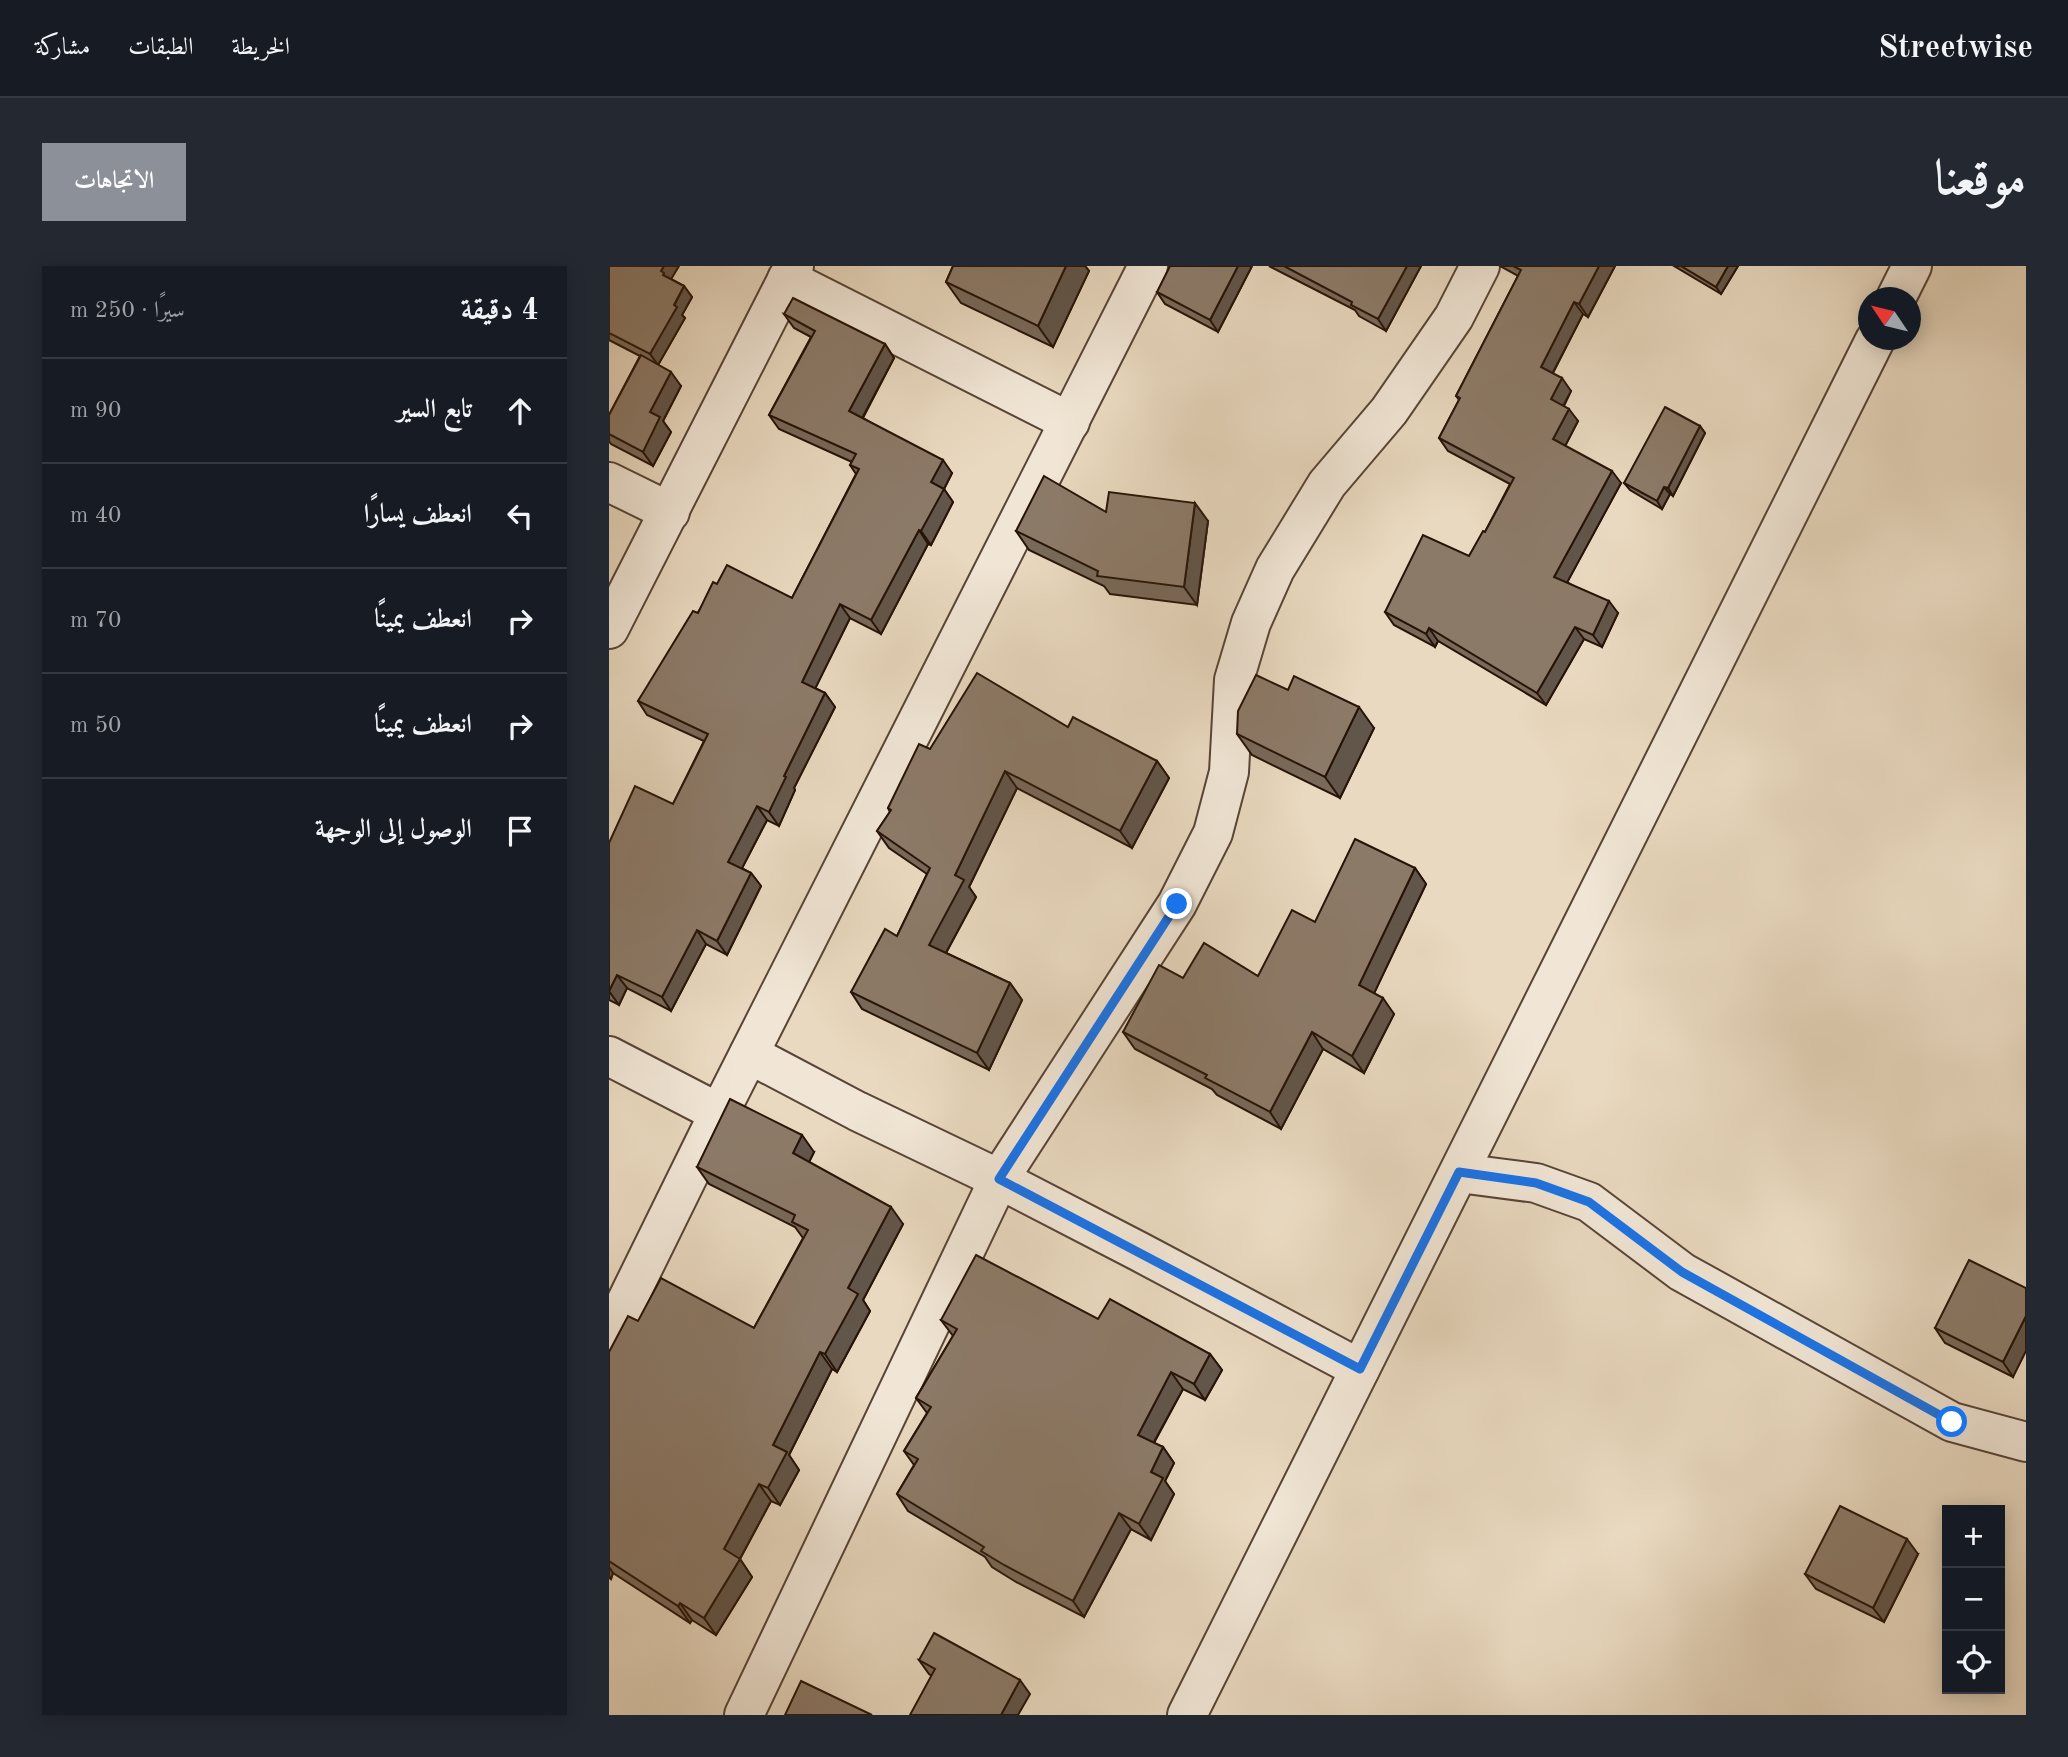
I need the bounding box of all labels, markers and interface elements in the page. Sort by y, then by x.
text: Streetwise [1878,32,2033,65]
text: مشاركة [35,36,90,60]
text: الطبقات [128,36,194,60]
text: الخريطة [232,36,290,60]
button: الاتجاهات [42,143,186,221]
text: موقعنا [1934,157,2026,206]
north arrow [1858,287,1921,350]
text: 4 دقيقة [461,296,539,326]
text: سيرًا · 250 m [70,299,185,322]
icon: ahead [501,392,539,430]
text: تابع السير [397,397,472,423]
text: 90 m [70,399,121,422]
icon: left [501,497,539,535]
text: انعطف يسارًا [364,502,472,528]
text: 40 m [70,504,121,527]
icon: right [501,602,539,640]
text: انعطف يمينًا [374,607,472,633]
text: 70 m [70,609,121,632]
icon: right [501,707,539,745]
text: انعطف يمينًا [374,712,472,738]
text: 50 m [70,714,121,737]
icon: arrive [501,812,539,850]
text: الوصول إلى الوجهة [315,817,472,843]
route end [1161,888,1192,919]
route start [1936,1406,1967,1437]
map controls [1942,1505,2005,1694]
button: + [1942,1505,2005,1568]
button: − [1942,1568,2005,1631]
button: locate [1942,1631,2005,1694]

